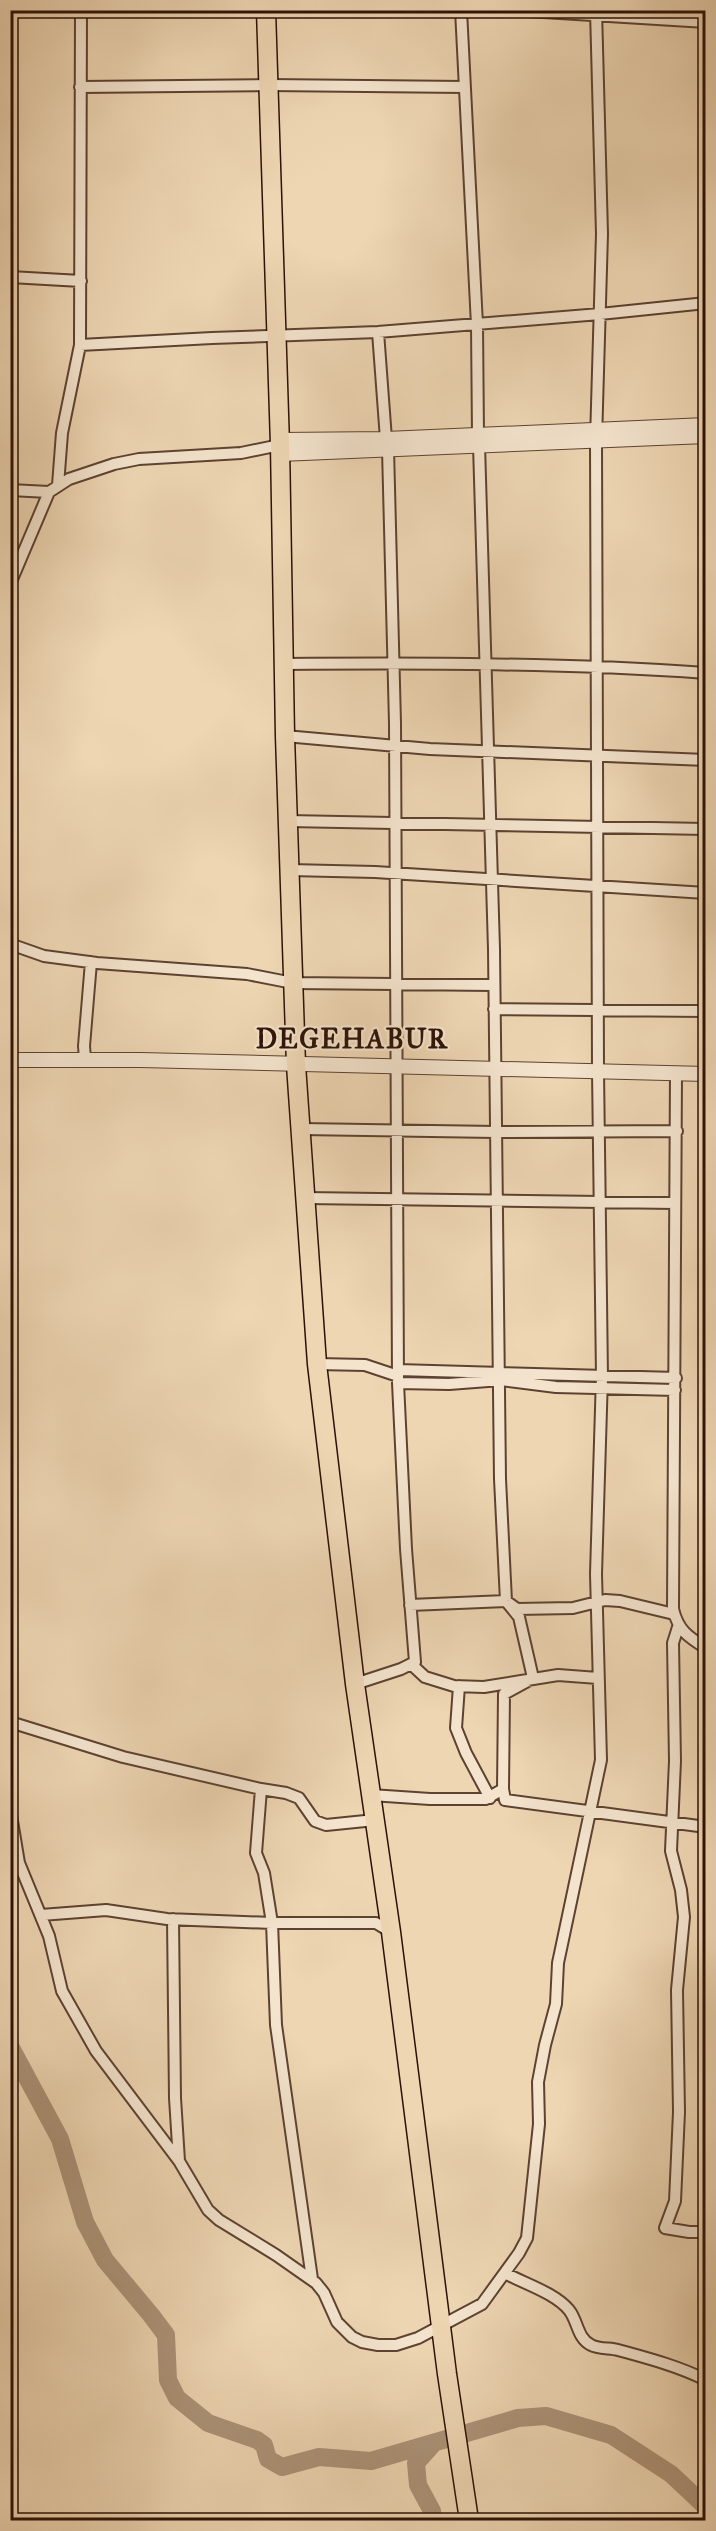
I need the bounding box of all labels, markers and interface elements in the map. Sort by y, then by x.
district label: DEGEHABUR [256,1022,448,1055]

